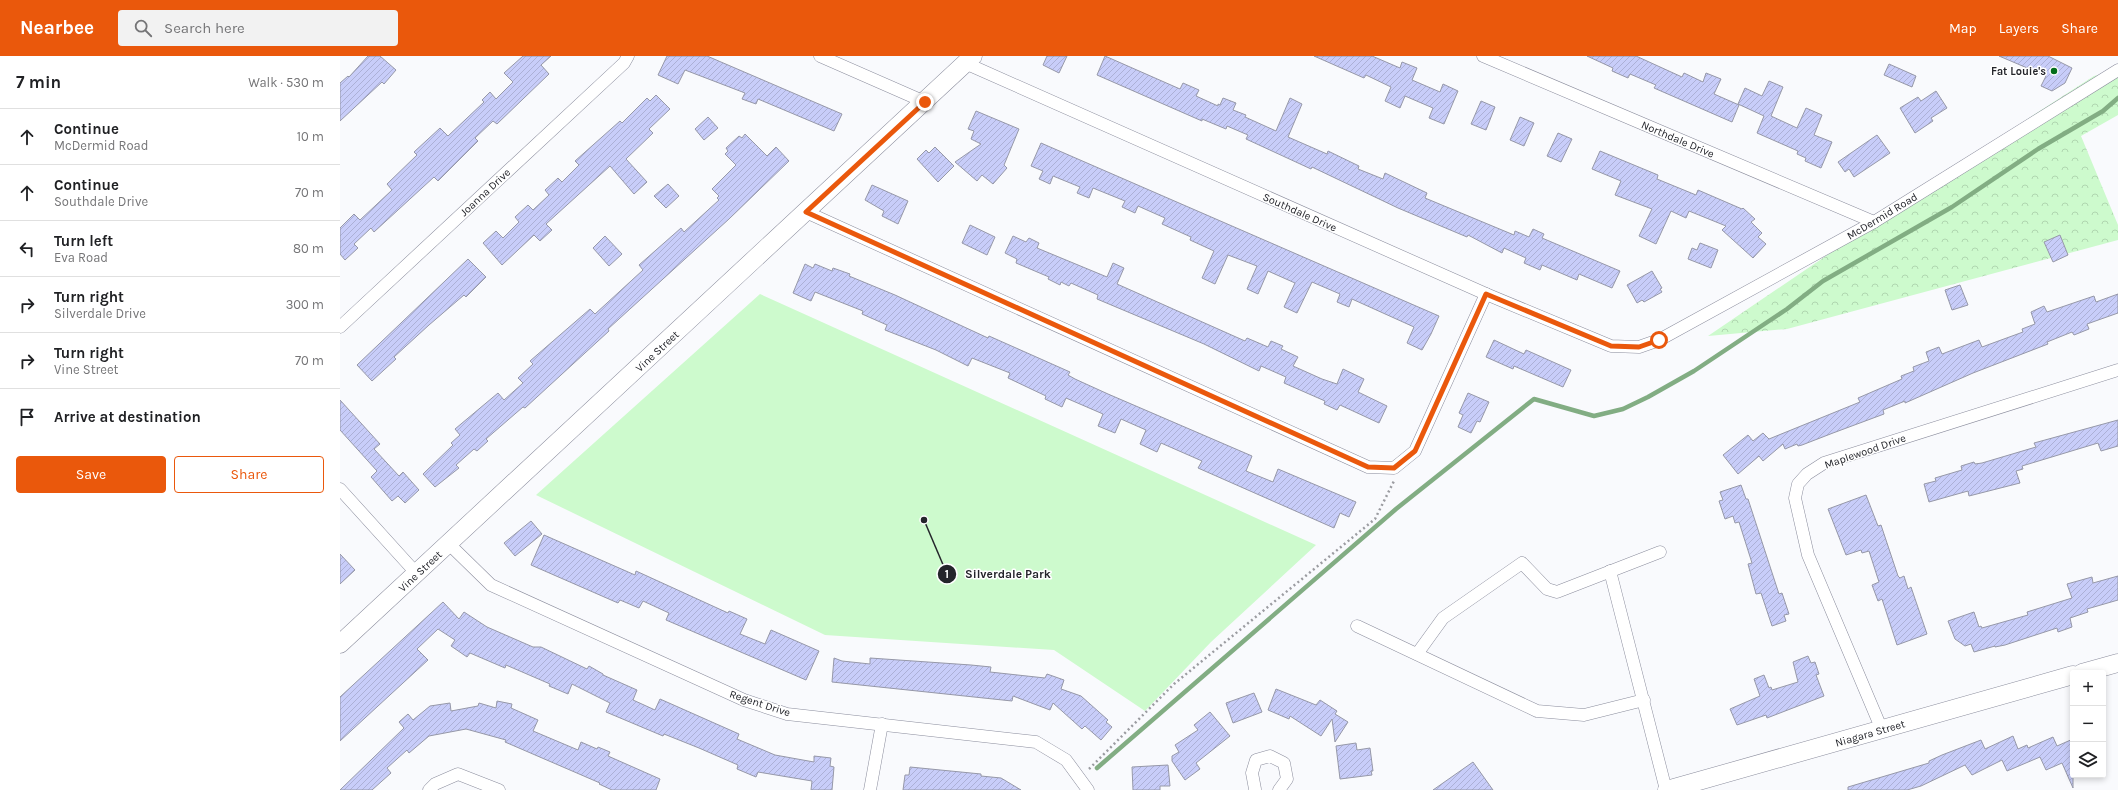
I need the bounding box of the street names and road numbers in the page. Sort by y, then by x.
street label: Northdale Drive [1639,118,1717,161]
street label: Joanna Drive [457,166,513,219]
street label: Southdale Drive [1261,190,1339,235]
street label: McDermid Road [1845,190,1920,243]
street label: Vine Street [633,328,682,375]
street label: Maplewood Drive [1823,431,1908,472]
street label: Vine Street [396,548,445,595]
street label: Regent Drive [728,688,792,720]
street label: Niagara Street [1834,717,1907,750]

